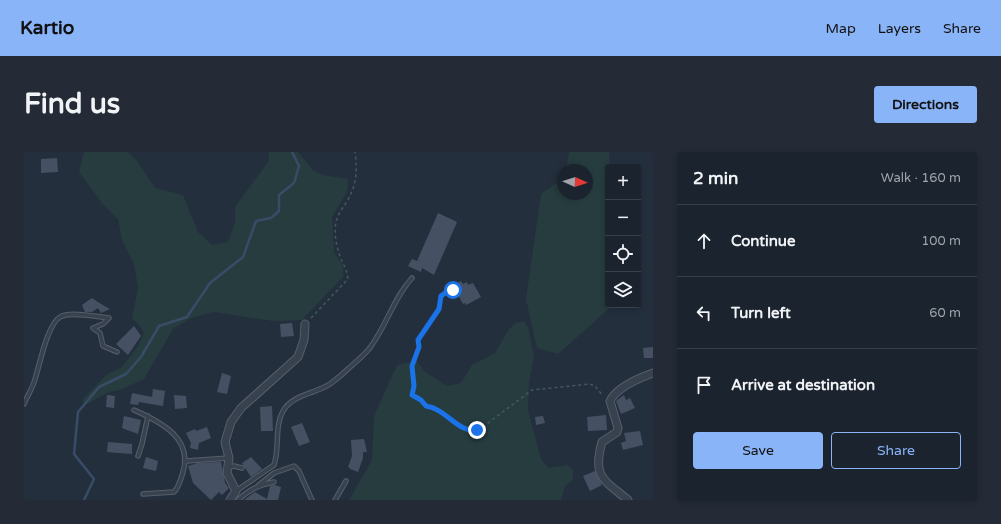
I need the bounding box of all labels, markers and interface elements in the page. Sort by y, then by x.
text: Kartio [20,17,74,39]
text: Map [826,20,856,37]
text: Layers [878,20,921,37]
text: Share [943,20,981,37]
button: Directions [874,86,977,123]
text: Find us [24,87,120,121]
north arrow [557,164,593,200]
map controls [605,164,641,308]
button: + [605,164,641,200]
text: 2 min [693,168,738,189]
text: Walk · 160 m [881,170,961,186]
button: − [605,200,641,236]
icon: ahead [693,230,715,252]
text: Continue [731,232,795,250]
text: 100 m [921,233,961,249]
button: locate [605,236,641,272]
button: layers [605,272,641,308]
route start [444,281,462,299]
icon: left [693,302,715,324]
text: Turn left [731,304,791,322]
text: 60 m [929,305,961,321]
icon: arrive [693,374,715,396]
text: Arrive at destination [731,376,875,394]
route end [468,421,486,439]
button: Save [693,432,823,469]
button: Share [831,432,961,469]

